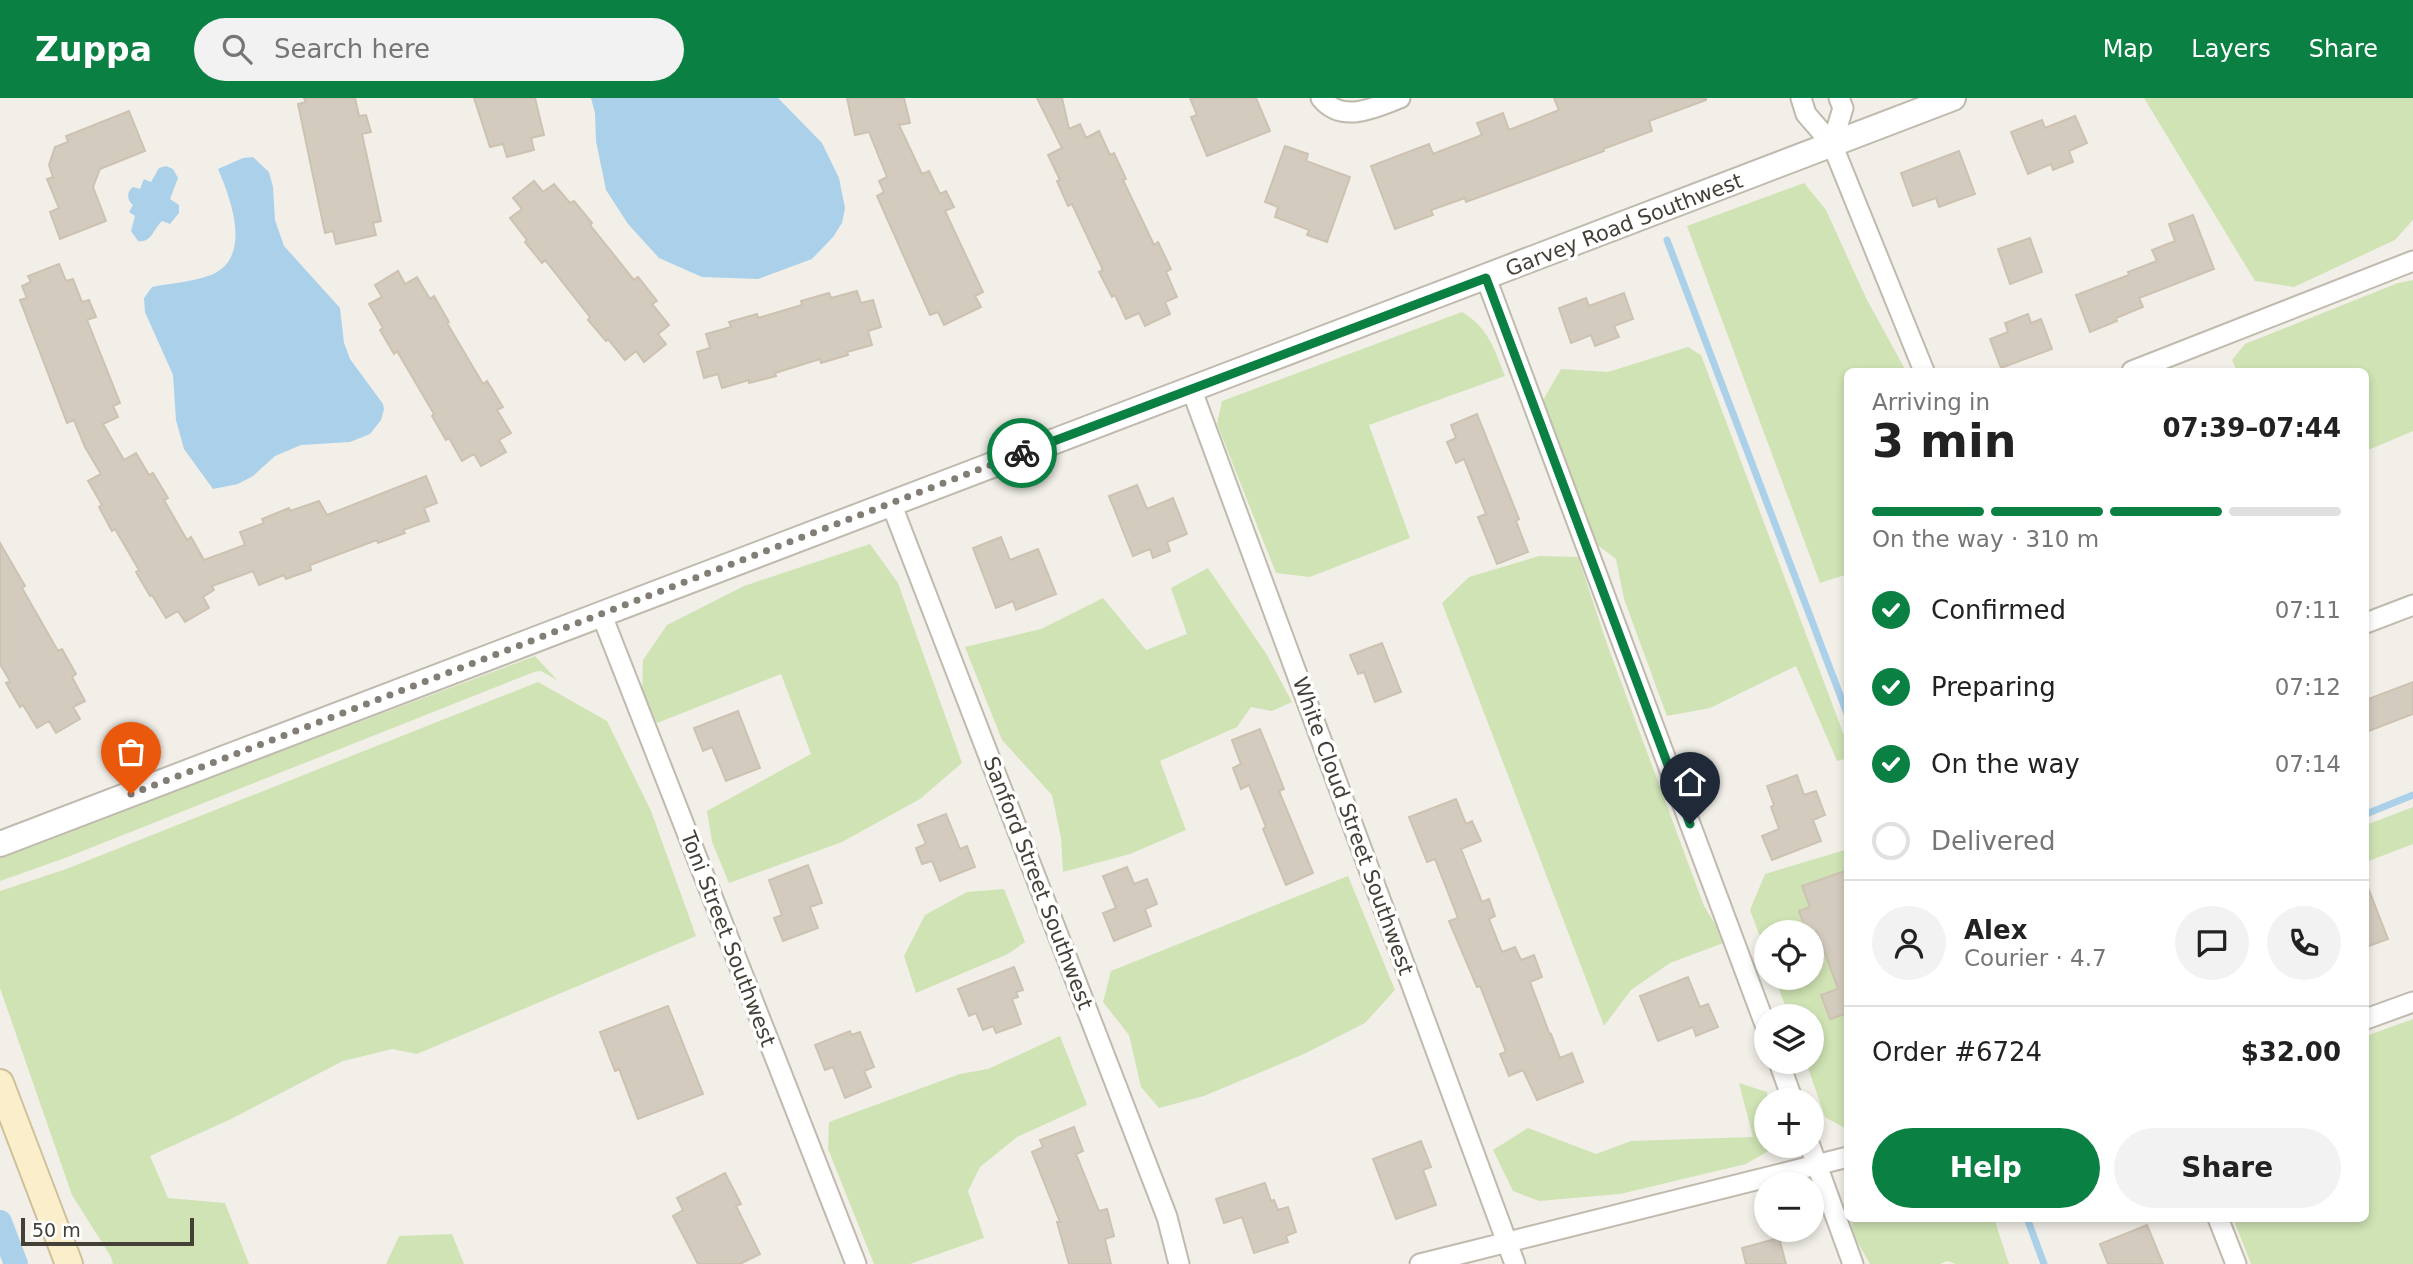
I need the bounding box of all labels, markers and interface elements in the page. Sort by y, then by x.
search box [194,18,684,81]
text: Zuppa [35,30,152,69]
icon: search [218,30,256,68]
text: Search here [274,34,430,64]
text: Map [2103,35,2153,63]
text: Layers [2191,35,2271,63]
text: Share [2309,35,2378,63]
street label: Garvey Road Southwest [1502,169,1746,281]
text: Arriving in [1872,389,1990,415]
text: 07:39–07:44 [2162,413,2341,443]
text: 3 min [1872,414,2016,468]
courier [987,418,1057,488]
icon: bike [1003,434,1041,472]
text: On the way · 310 m [1872,526,2099,552]
icon: check [1872,591,1910,629]
text: Confirmed [1931,595,2066,625]
text: 07:11 [2275,597,2341,623]
icon: check [1872,668,1910,706]
text: Preparing [1931,672,2056,702]
street label: White Cloud Street Southwest [1288,674,1418,978]
text: 07:12 [2275,674,2341,700]
pin [101,722,161,794]
icon: bag [112,733,150,771]
icon: check [1872,745,1910,783]
text: On the way [1931,749,2080,779]
text: 07:14 [2275,751,2341,777]
pin [1660,752,1720,824]
street label: Sanford Street Southwest [979,753,1097,1013]
icon: home [1671,763,1709,801]
text: Delivered [1931,826,2055,856]
street label: Toni Street Southwest [675,827,780,1050]
button: person [1872,906,1946,980]
button: chat [2175,906,2249,980]
button: phone [2267,906,2341,980]
text: Alex [1964,915,2027,945]
map controls [1754,920,1824,1242]
button: locate [1754,920,1824,990]
text: Courier · 4.7 [1964,945,2107,971]
button: layers [1754,1004,1824,1074]
text: Order #6724 [1872,1037,2042,1067]
text: $32.00 [2241,1037,2341,1067]
button: + [1754,1088,1824,1158]
button: Help [1872,1128,2100,1208]
button: Share [2114,1128,2341,1208]
button: − [1754,1172,1824,1242]
scale bar [21,1215,194,1247]
text: 50 m [32,1219,81,1241]

